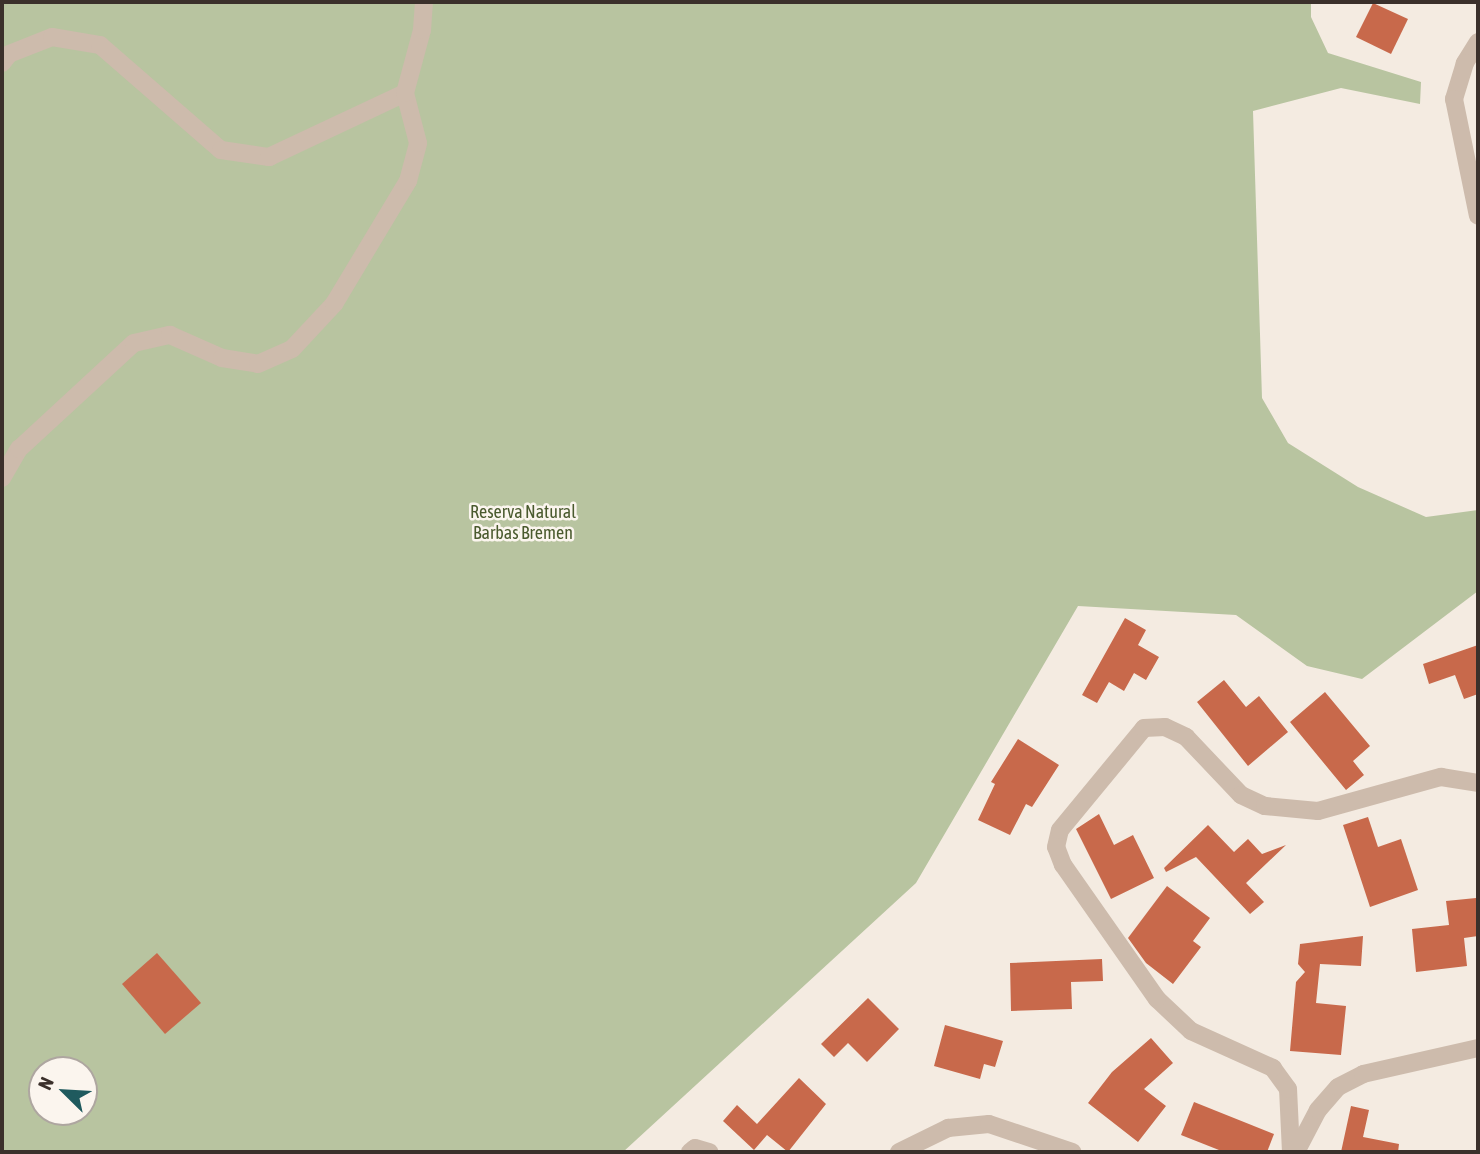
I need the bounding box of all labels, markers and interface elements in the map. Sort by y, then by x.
park label: Reserva Natural Barbas Bremen [470,502,576,544]
north arrow [28,1056,98,1126]
text: N [33,1074,58,1093]

